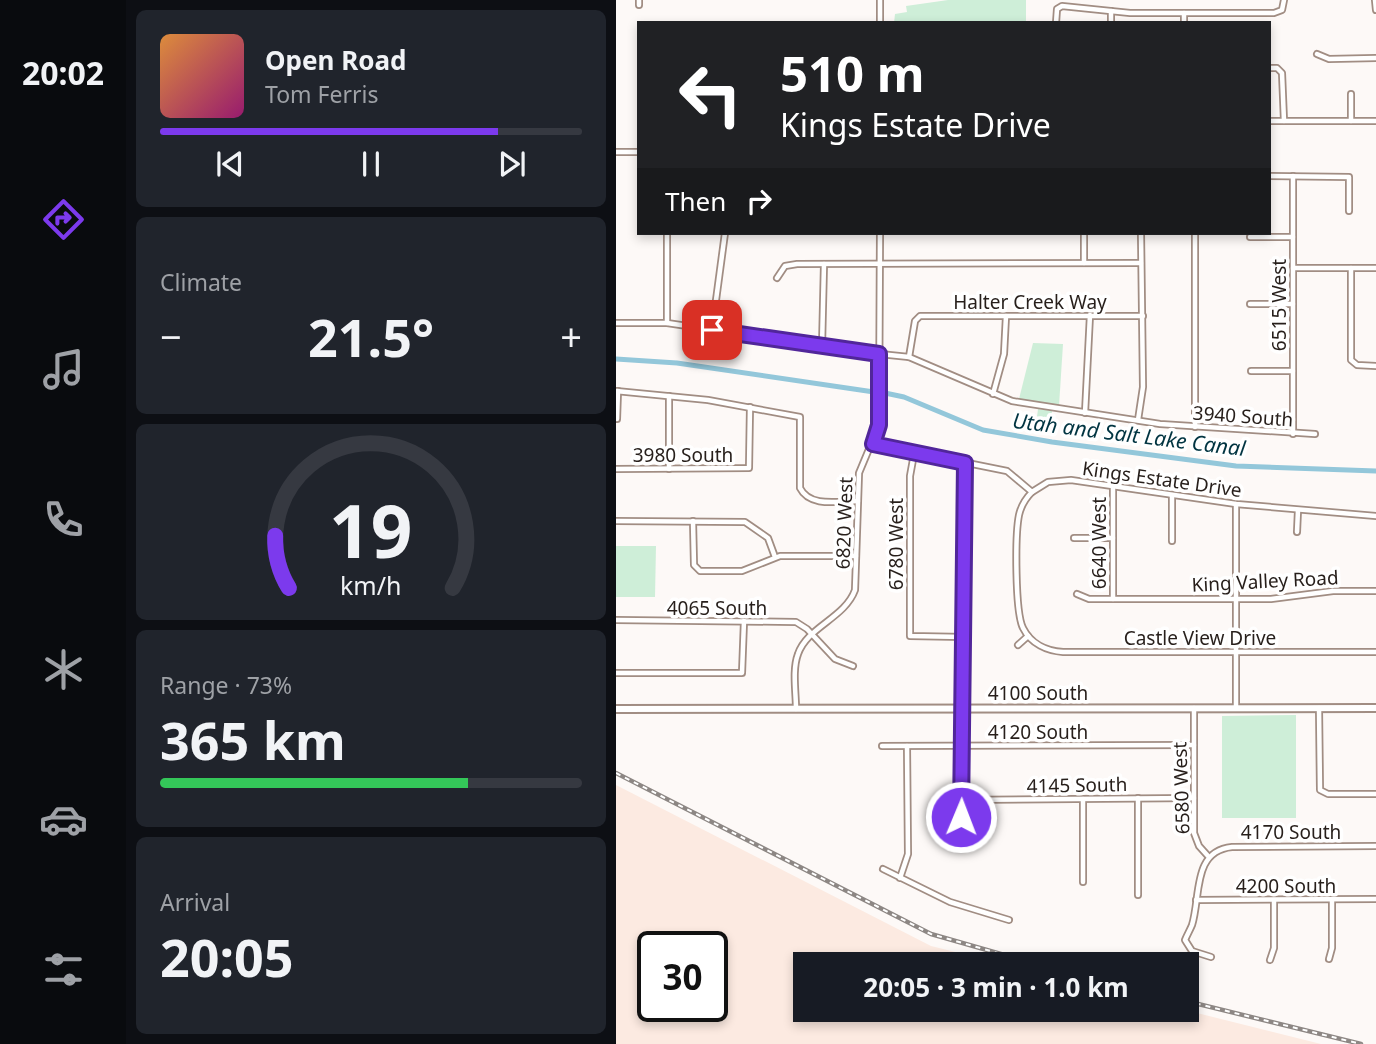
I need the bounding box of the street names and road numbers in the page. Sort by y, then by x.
street label: 6515 West [1266,259,1292,351]
street label: Halter Creek Way [953,289,1107,315]
street label: 3940 South [1192,400,1294,432]
street label: 3980 South [633,442,733,468]
street label: Kings Estate Drive [1081,455,1243,503]
street label: 6820 West [829,476,859,570]
street label: 6640 West [1086,497,1112,589]
street label: 6780 West [883,498,909,590]
street label: King Valley Road [1191,564,1339,598]
street label: 4065 South [667,595,767,621]
street label: Castle View Drive [1124,625,1276,651]
street label: 4100 South [988,680,1088,706]
street label: 4120 South [988,719,1088,745]
street label: 6580 West [1166,741,1196,835]
street label: 4145 South [1026,771,1128,799]
street label: 4170 South [1241,819,1341,845]
street label: 4200 South [1236,873,1336,899]

